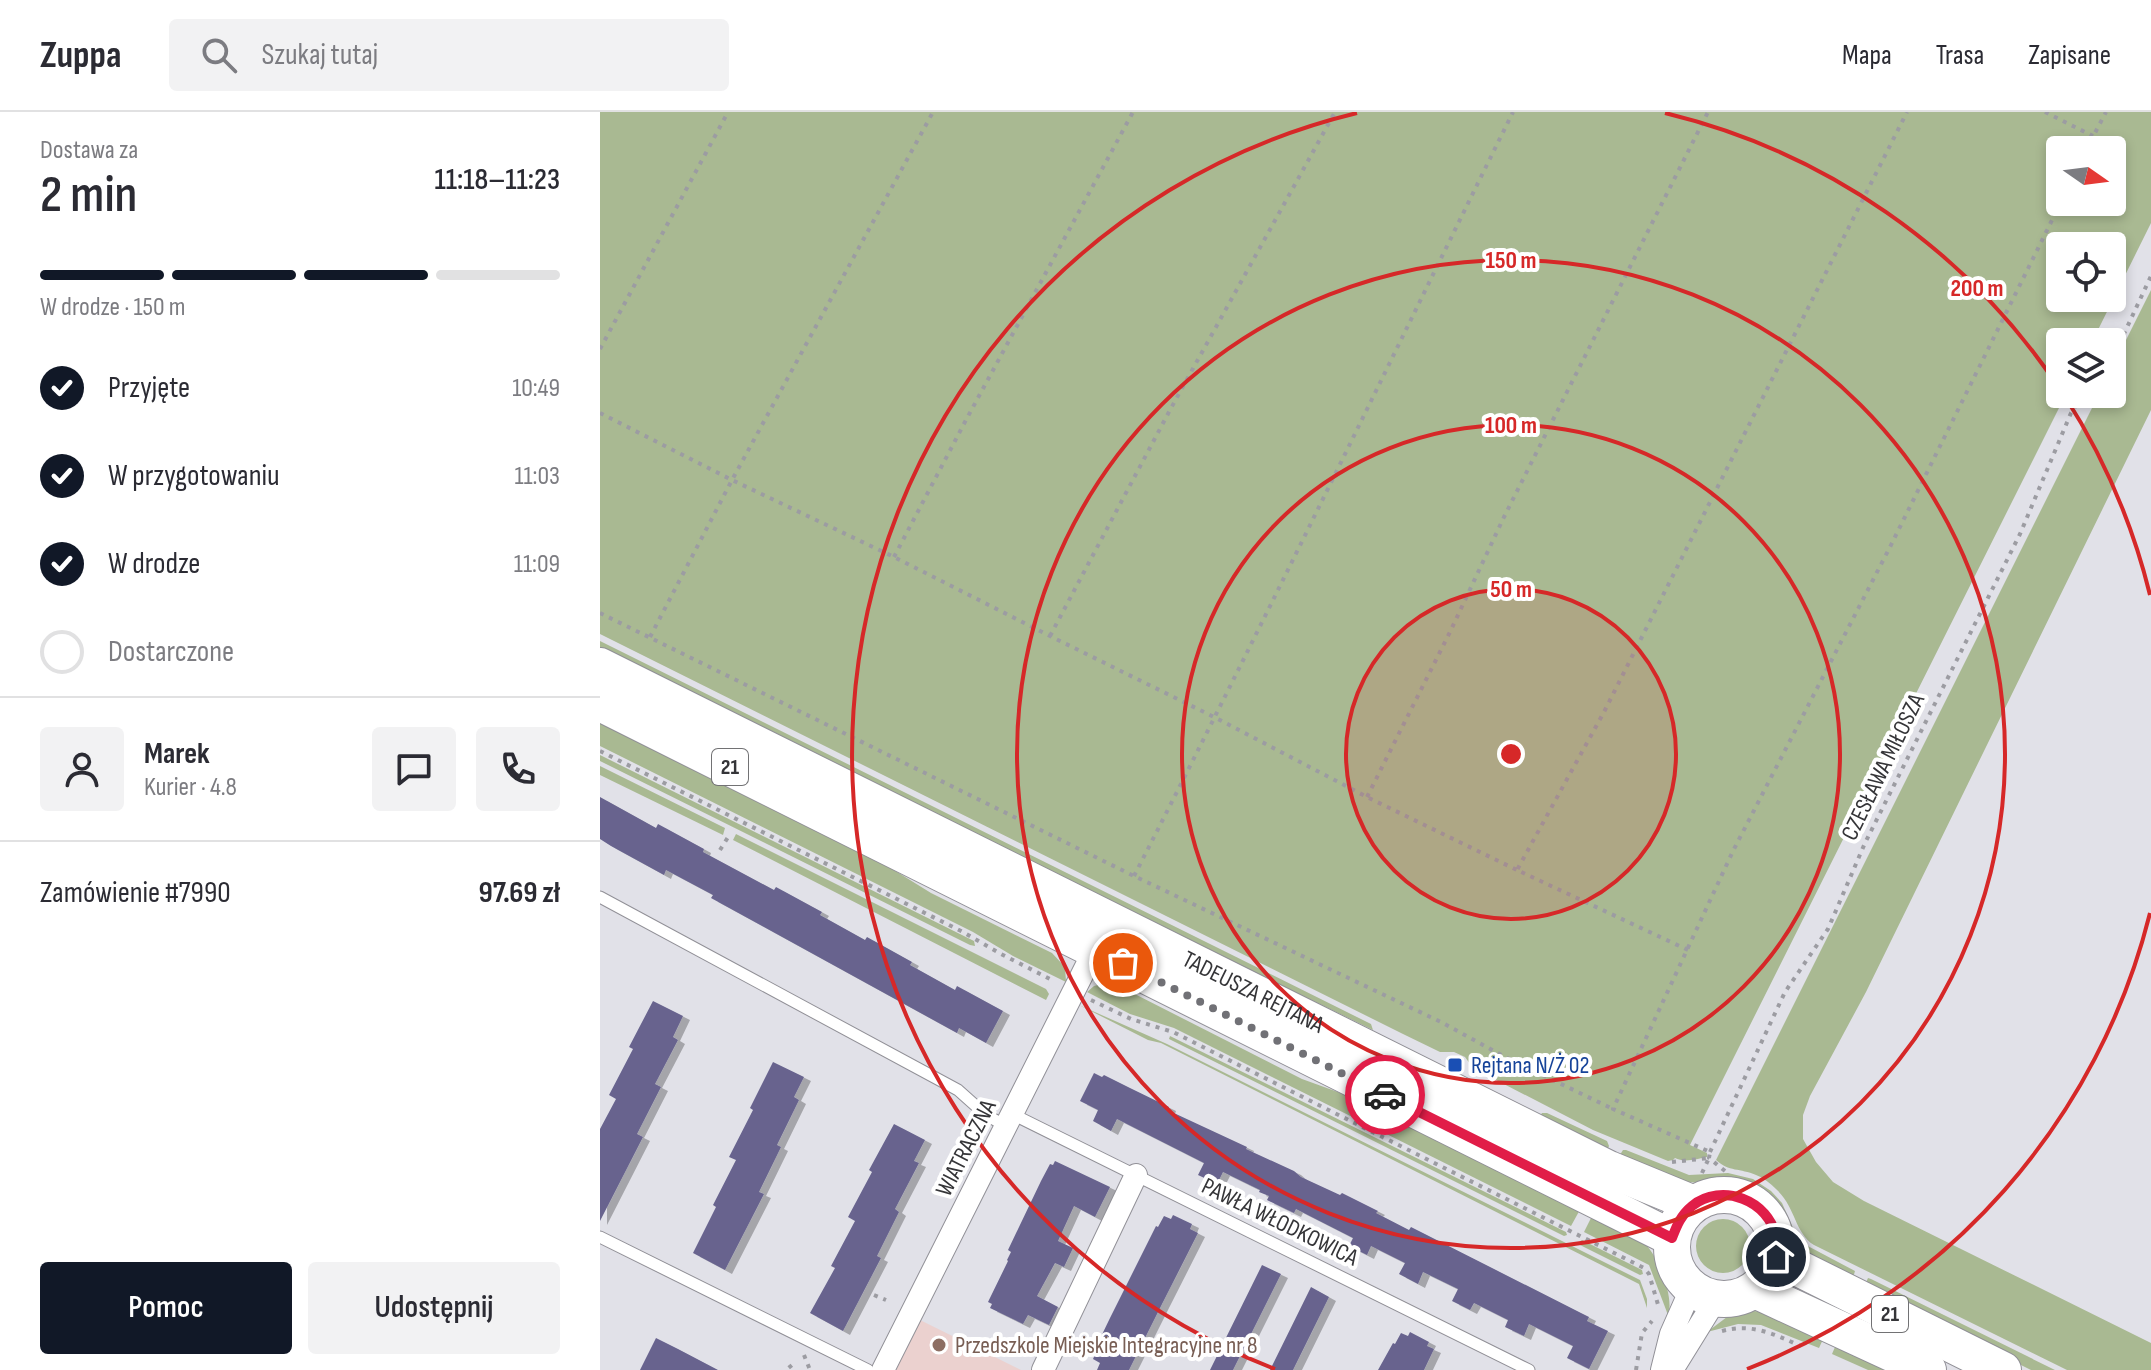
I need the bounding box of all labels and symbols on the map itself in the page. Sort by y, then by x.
north arrow [2046,136,2126,216]
text: 150 m [1485,246,1537,275]
text: 200 m [1950,274,2004,303]
text: 100 m [1485,411,1537,440]
text: 50 m [1490,575,1532,604]
street label: CZESŁAWA MIŁOSZA [1835,688,1931,845]
centre of rings [1497,740,1525,768]
road number: 21 [712,749,748,785]
pin [1089,929,1157,997]
street label: TADEUSZA REJTANA [1178,944,1330,1039]
place label: Rejtana N/Ż 02 [1471,1051,1589,1080]
courier [1345,1055,1425,1135]
marker: Rejtana N/Ż 02 [1446,1056,1464,1074]
street label: WIATRACZNA [929,1094,1003,1201]
street label: PAWŁA WŁODKOWICA [1197,1172,1364,1273]
pin [1742,1223,1810,1291]
road number: 21 [1872,1296,1908,1332]
place label: Przedszkole Miejskie Integracyjne nr 8 [955,1331,1258,1360]
marker: Przedszkole Miejskie Integracyjne nr 8 [930,1336,948,1354]

